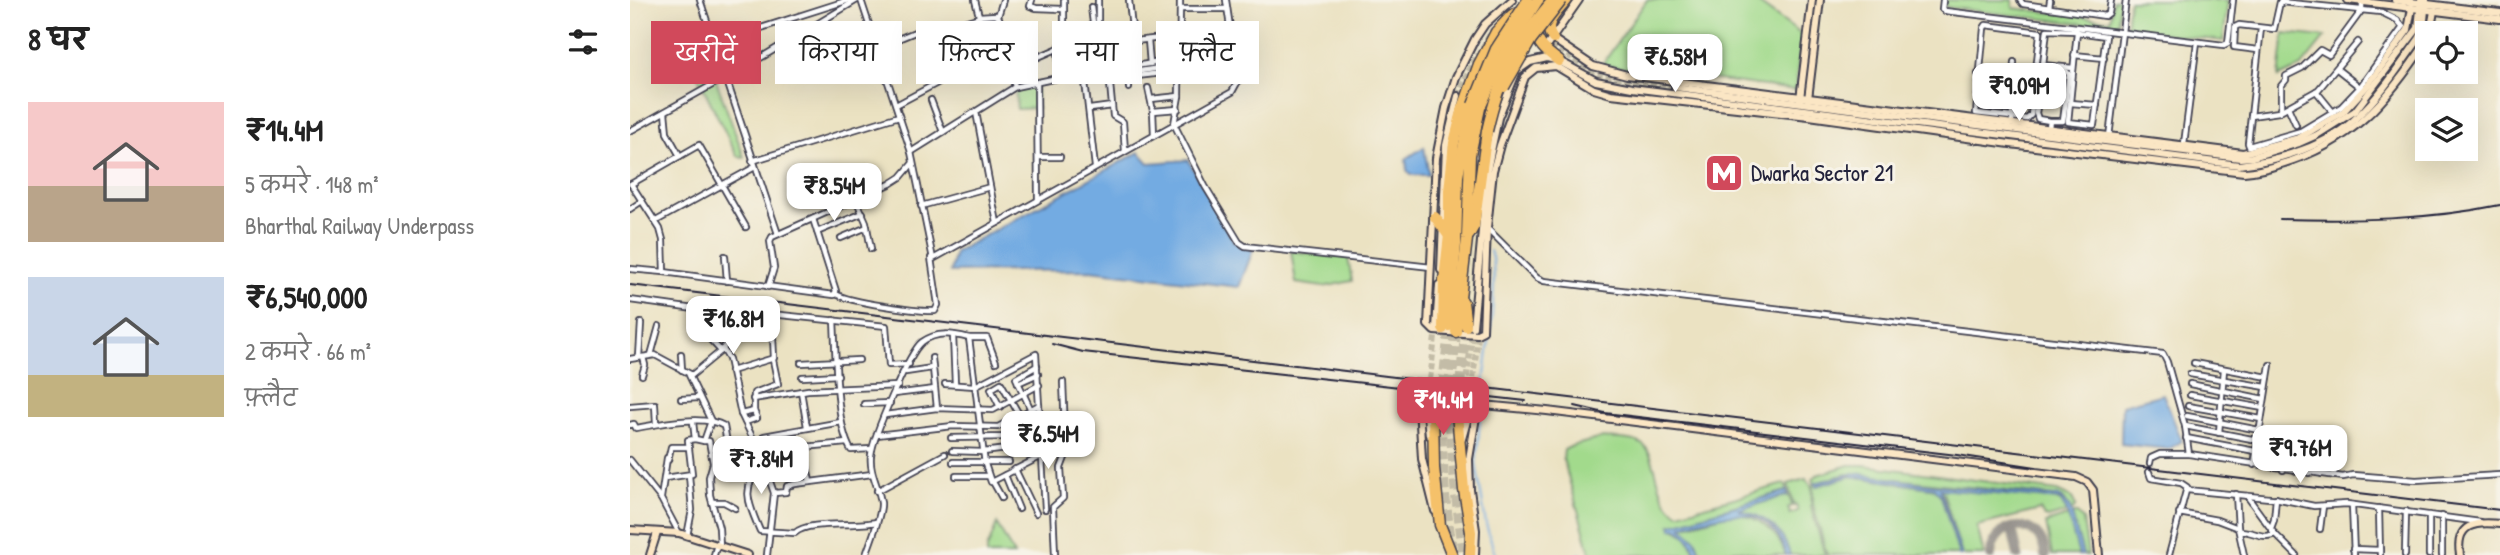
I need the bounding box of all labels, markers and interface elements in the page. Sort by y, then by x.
text: 8 घर [28,19,88,59]
chip: खरीदें [651,21,761,84]
chip: किराया [775,21,902,84]
chip: फ़िल्टर [916,21,1038,84]
chip: नया [1052,21,1142,84]
chip: फ़्लैट [1156,21,1259,84]
map controls [2415,21,2478,161]
button: locate [2415,21,2478,84]
icon: filters [564,23,602,61]
pin: ₹6.58M [1618,34,1732,94]
text: ₹6.58M [1643,41,1707,72]
pin: ₹9.09M [1962,64,2076,123]
text: ₹9.09M [1988,70,2050,101]
button: layers [2415,98,2478,161]
text: ₹14.4M [245,110,323,150]
icon: home [84,130,168,214]
metro station icon: Dwarka Sector 21 [1703,152,1745,194]
place label: Dwarka Sector 21 [1751,157,1893,188]
pin: ₹8.54M [777,164,891,223]
text: 5 कमरे · 148 m² [245,169,379,200]
text: ₹8.54M [803,170,865,201]
text: Bharthal Railway Underpass [245,210,474,241]
text: ₹6,540,000 [245,277,367,317]
pin: ₹16.8M [676,296,790,356]
text: ₹16.8M [702,303,764,334]
icon: home [84,305,168,389]
text: 2 कमरे · 66 m² [245,336,371,367]
pin: ₹14.4M [1386,378,1500,437]
text: फ़्लैट [245,382,297,413]
text: ₹14.4M [1413,384,1473,415]
pin: ₹6.54M [991,412,1105,471]
text: ₹6.54M [1017,418,1079,449]
pin: ₹9.76M [2243,426,2357,485]
text: ₹9.76M [2268,432,2332,463]
pin: ₹7.84M [704,436,818,496]
text: ₹7.84M [729,443,793,474]

